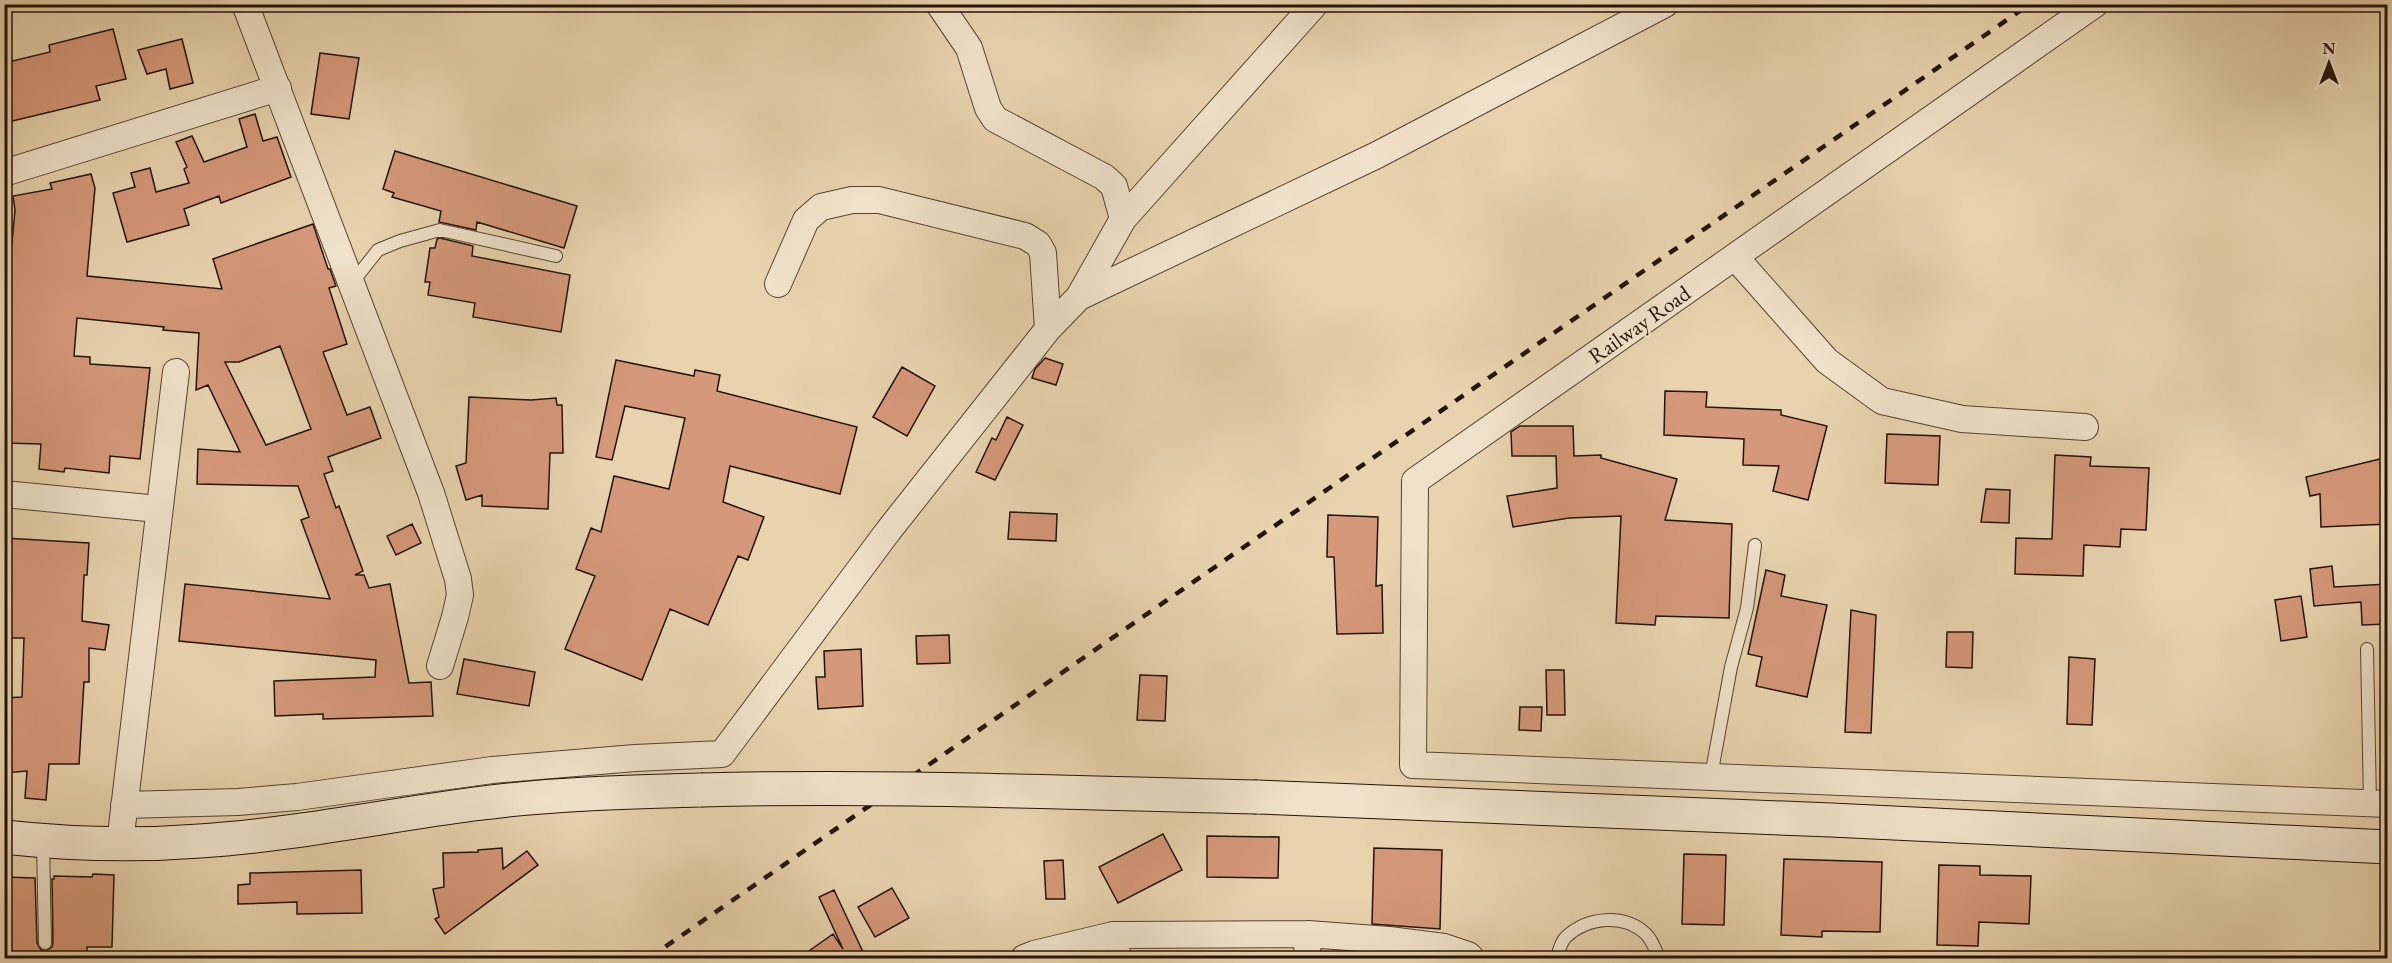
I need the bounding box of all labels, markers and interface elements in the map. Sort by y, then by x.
north arrow [2299,33,2359,93]
text: N [2323,38,2336,59]
street label: Railway Road [1582,278,1697,370]

